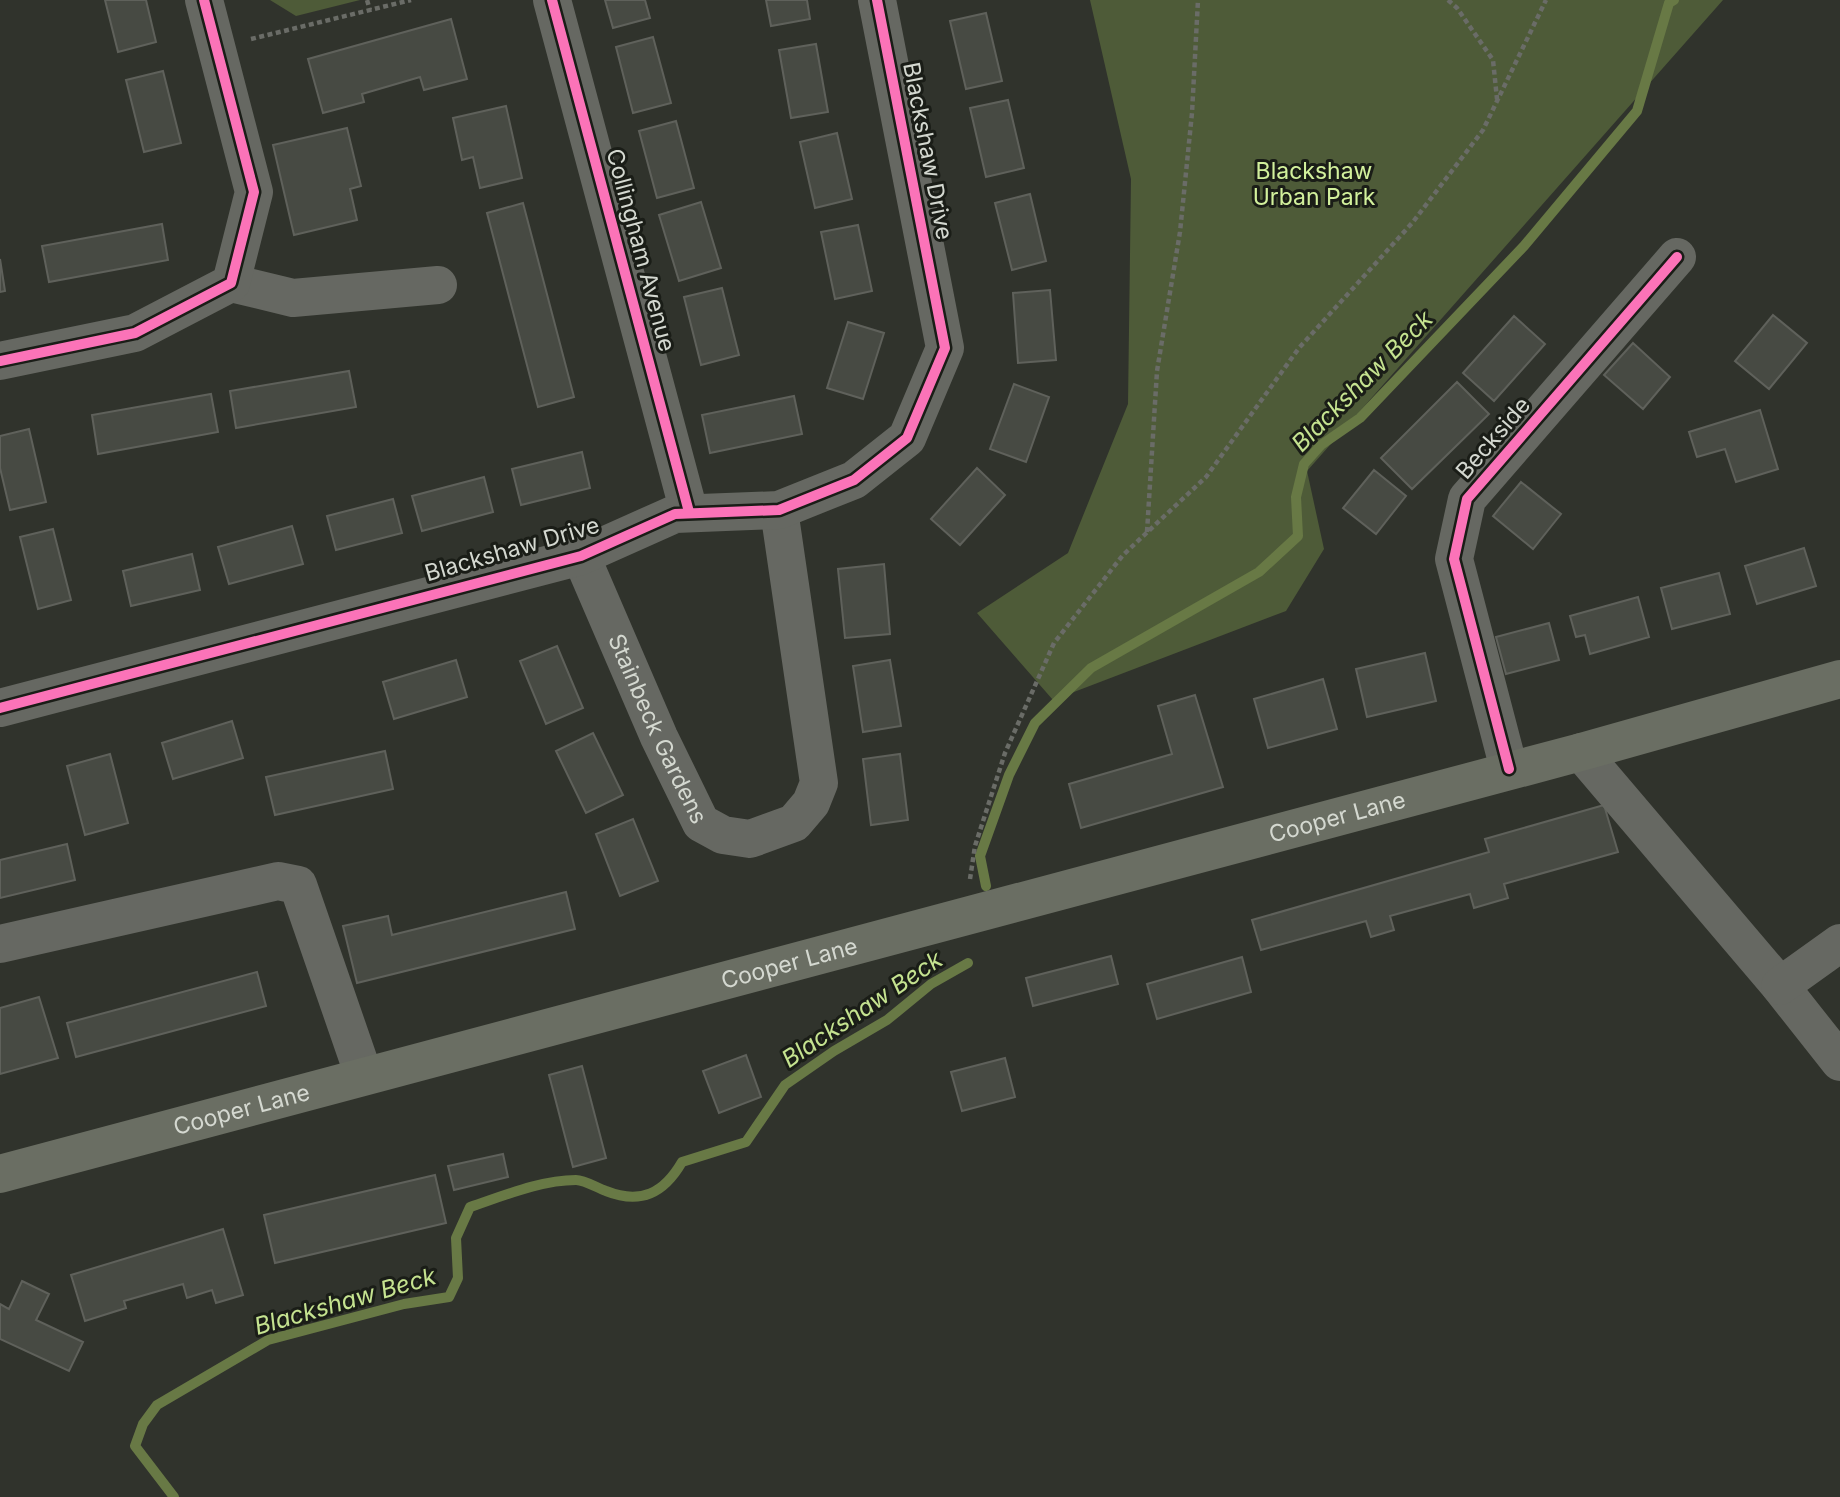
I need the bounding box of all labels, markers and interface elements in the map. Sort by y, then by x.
street label: Blackshaw Drive [897,60,959,242]
street label: Collingham Avenue [600,145,682,355]
park label: Blackshaw Urban Park [1253,157,1376,211]
water label: Blackshaw Beck [1285,304,1439,458]
street label: Beckside [1450,391,1536,485]
street label: Blackshaw Drive [421,511,603,587]
street label: Stainbeck Gardens [602,629,713,828]
street label: Cooper Lane [1266,785,1408,849]
street label: Cooper Lane [718,932,861,995]
water label: Blackshaw Beck [776,944,949,1073]
street label: Cooper Lane [170,1078,313,1141]
water label: Blackshaw Beck [251,1261,440,1341]

